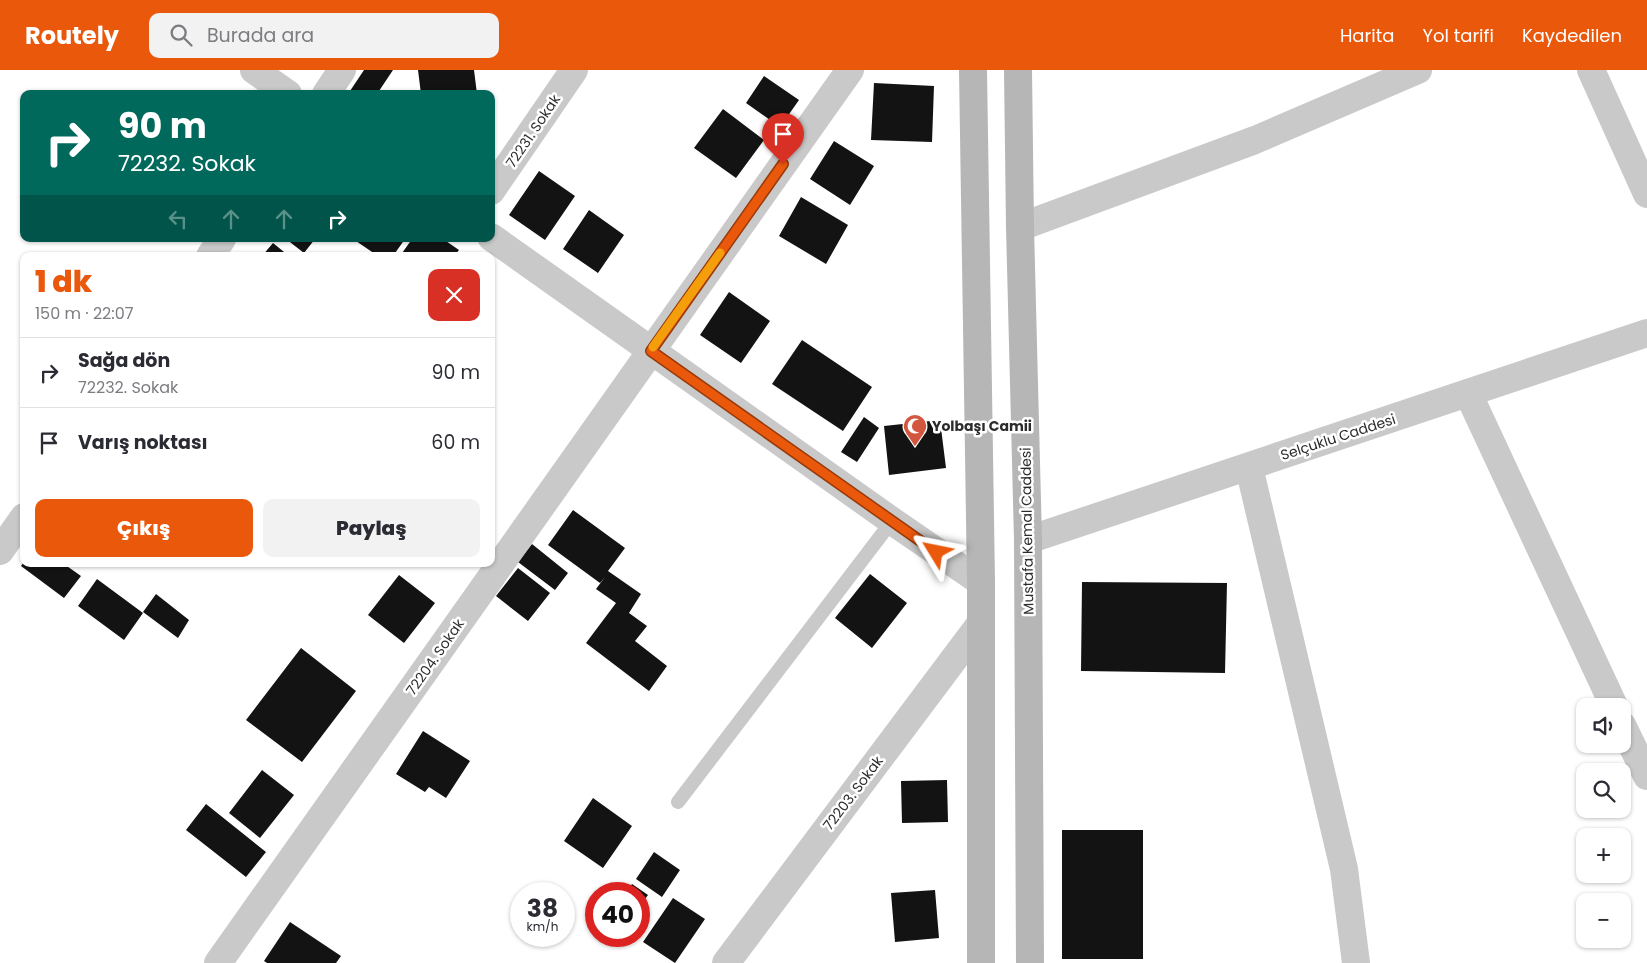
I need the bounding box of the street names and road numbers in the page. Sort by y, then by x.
street label: 72231. Sokak [501,90,565,172]
street label: Selçuklu Caddesi [1278,409,1398,465]
street label: Mustafa Kemal Caddesi [1016,447,1038,615]
street label: 72204. Sokak [401,614,469,699]
street label: 72203. Sokak [818,751,888,834]

